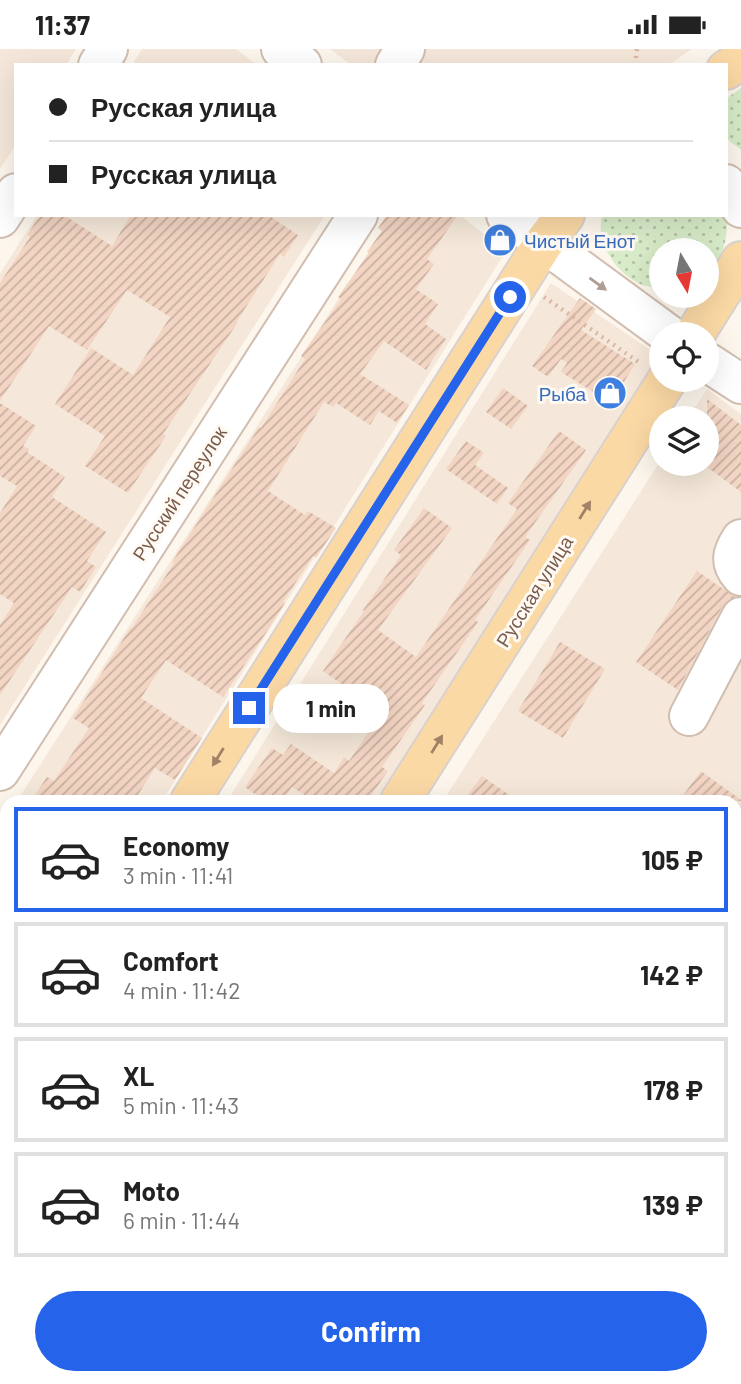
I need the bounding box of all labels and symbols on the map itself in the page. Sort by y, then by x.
shop icon: Чистый Енот [481,221,519,259]
place label: Чистый Енот [524,229,636,252]
north arrow [649,238,719,308]
one-way arrow [589,277,607,291]
route start [494,281,526,313]
shop icon: Рыба [591,374,629,412]
place label: Рыба [539,382,586,405]
street label: Русский переулок [127,421,231,564]
one-way arrow [578,501,591,520]
street label: Русская улица [491,531,578,651]
callout: 1 min [274,683,389,733]
route end [233,692,265,724]
one-way arrow [430,734,443,753]
one-way arrow [212,747,225,766]

